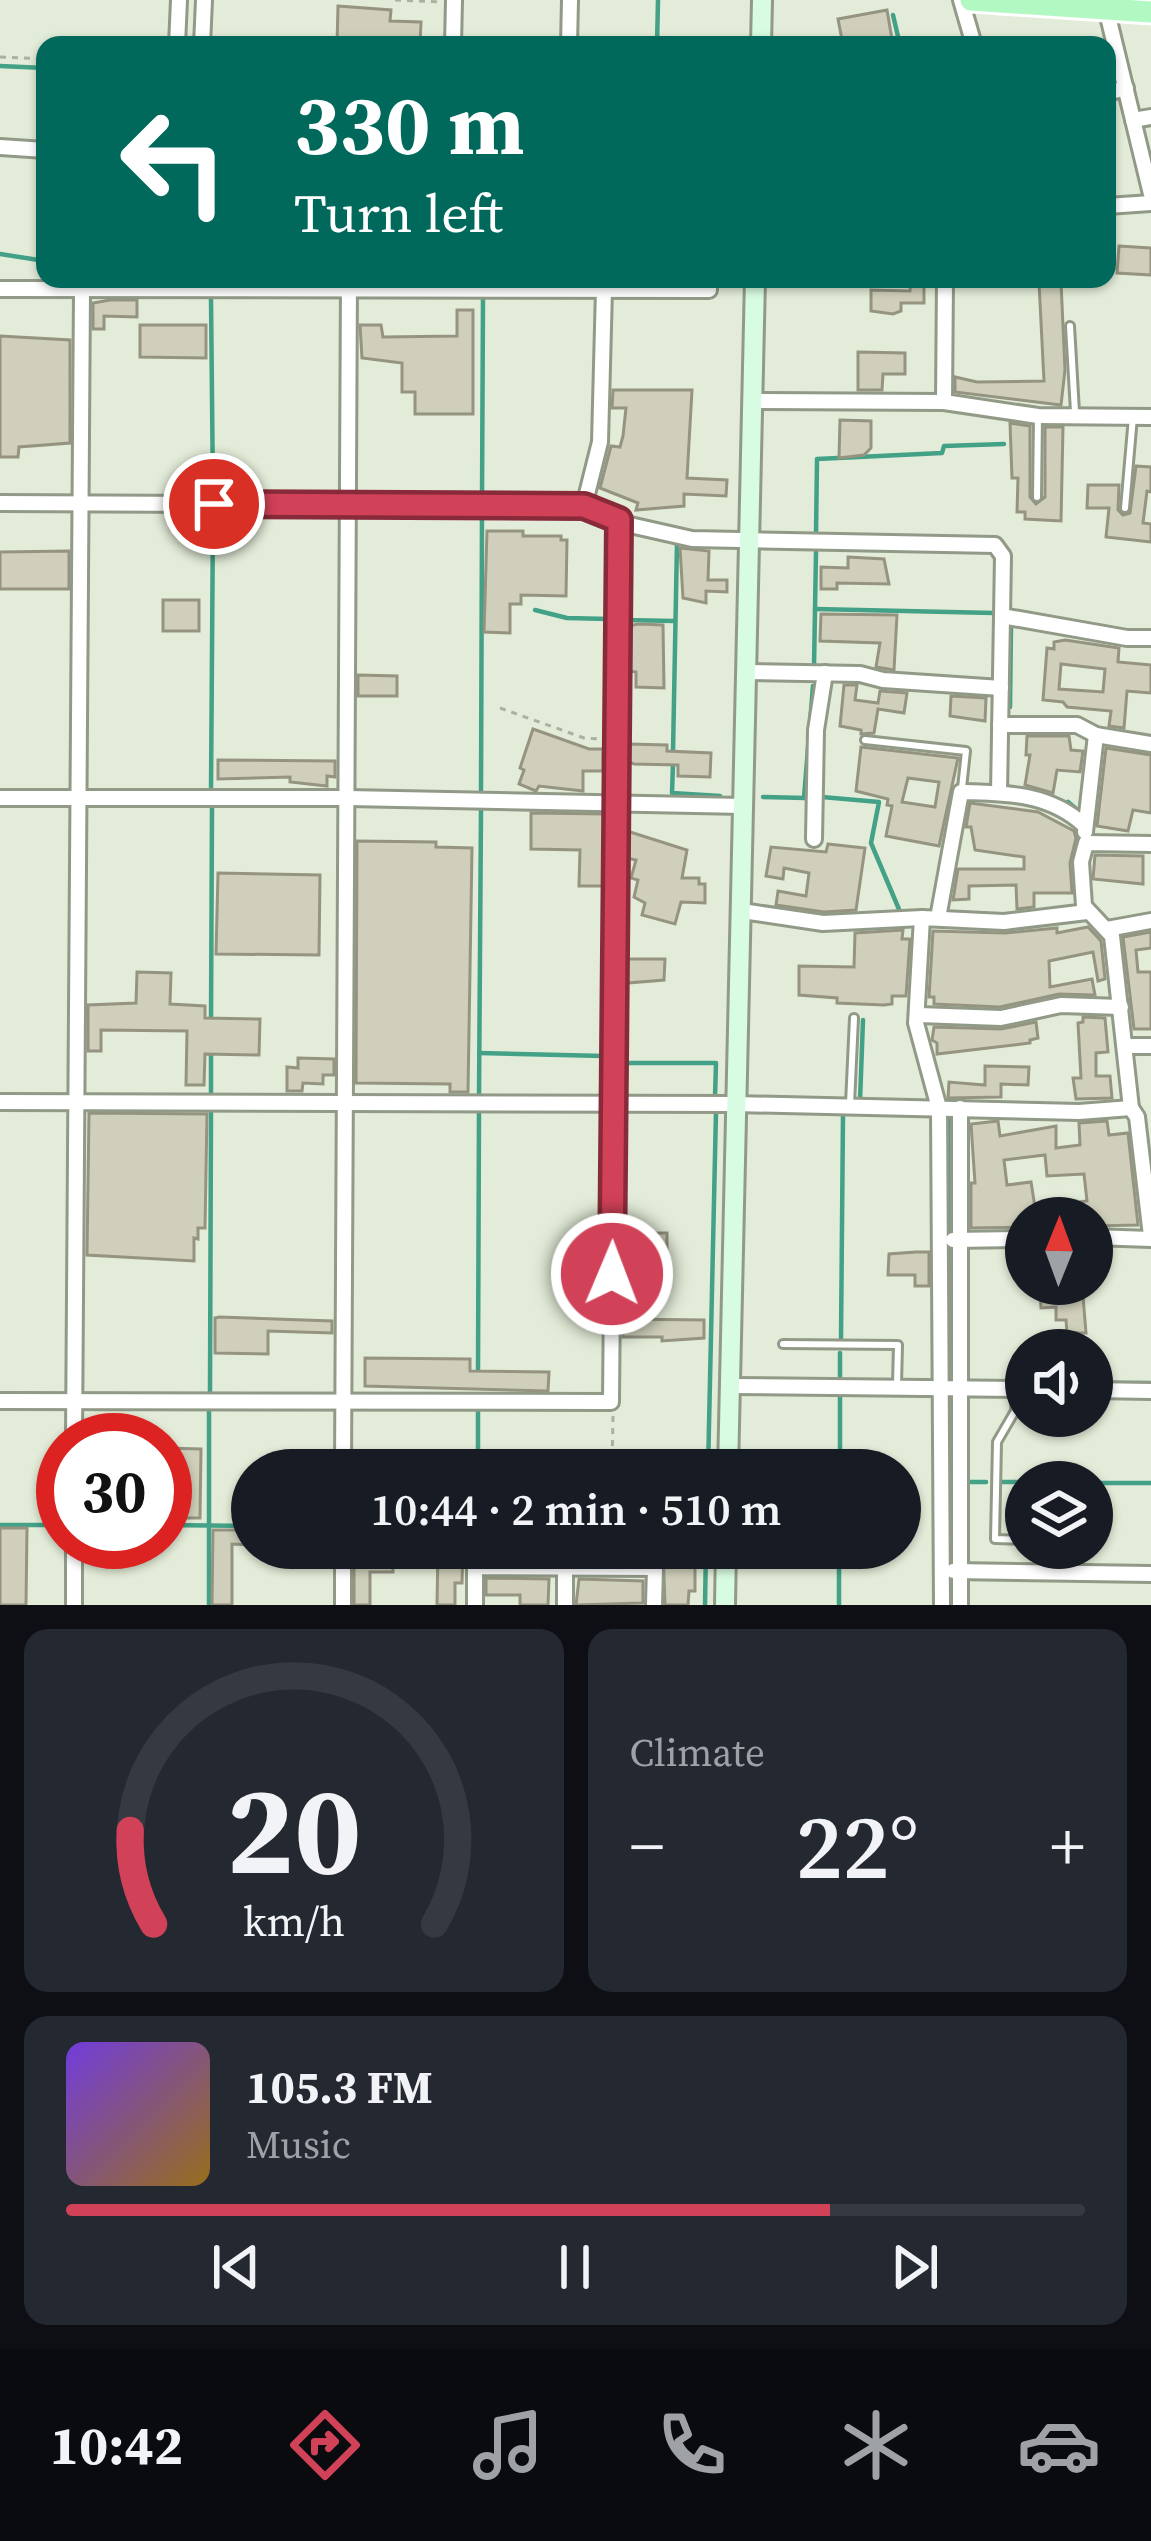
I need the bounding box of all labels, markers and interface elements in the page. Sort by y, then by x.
text: 330 m [294,67,525,182]
icon: left [96,84,252,240]
text: Turn left [294,176,503,250]
pin [163,453,265,555]
icon: arrive [181,471,247,537]
north arrow [1005,1197,1113,1305]
map controls [1005,1197,1113,1569]
position arrow [549,1211,675,1337]
button: sound [1005,1329,1113,1437]
speed limit sign: 30 [36,1413,192,1569]
button: layers [1005,1461,1113,1569]
text: 10:44 · 2 min · 510 m [371,1478,781,1540]
text: Climate [630,1726,765,1779]
text: 20 [226,1744,361,1915]
text: 22° [796,1785,919,1908]
text: − [630,1801,664,1891]
text: + [1050,1801,1085,1891]
text: km/h [243,1891,345,1949]
text: 105.3 FM [246,2056,433,2118]
text: Music [246,2118,351,2171]
icon: previous [203,2234,269,2300]
icon: pause [542,2234,608,2300]
icon: next [882,2234,948,2300]
icon: directions [283,2403,367,2487]
icon: music [466,2403,550,2487]
icon: phone [650,2403,734,2487]
icon: climate [834,2403,918,2487]
icon: car [1017,2403,1101,2487]
text: 10:42 [50,2408,183,2482]

